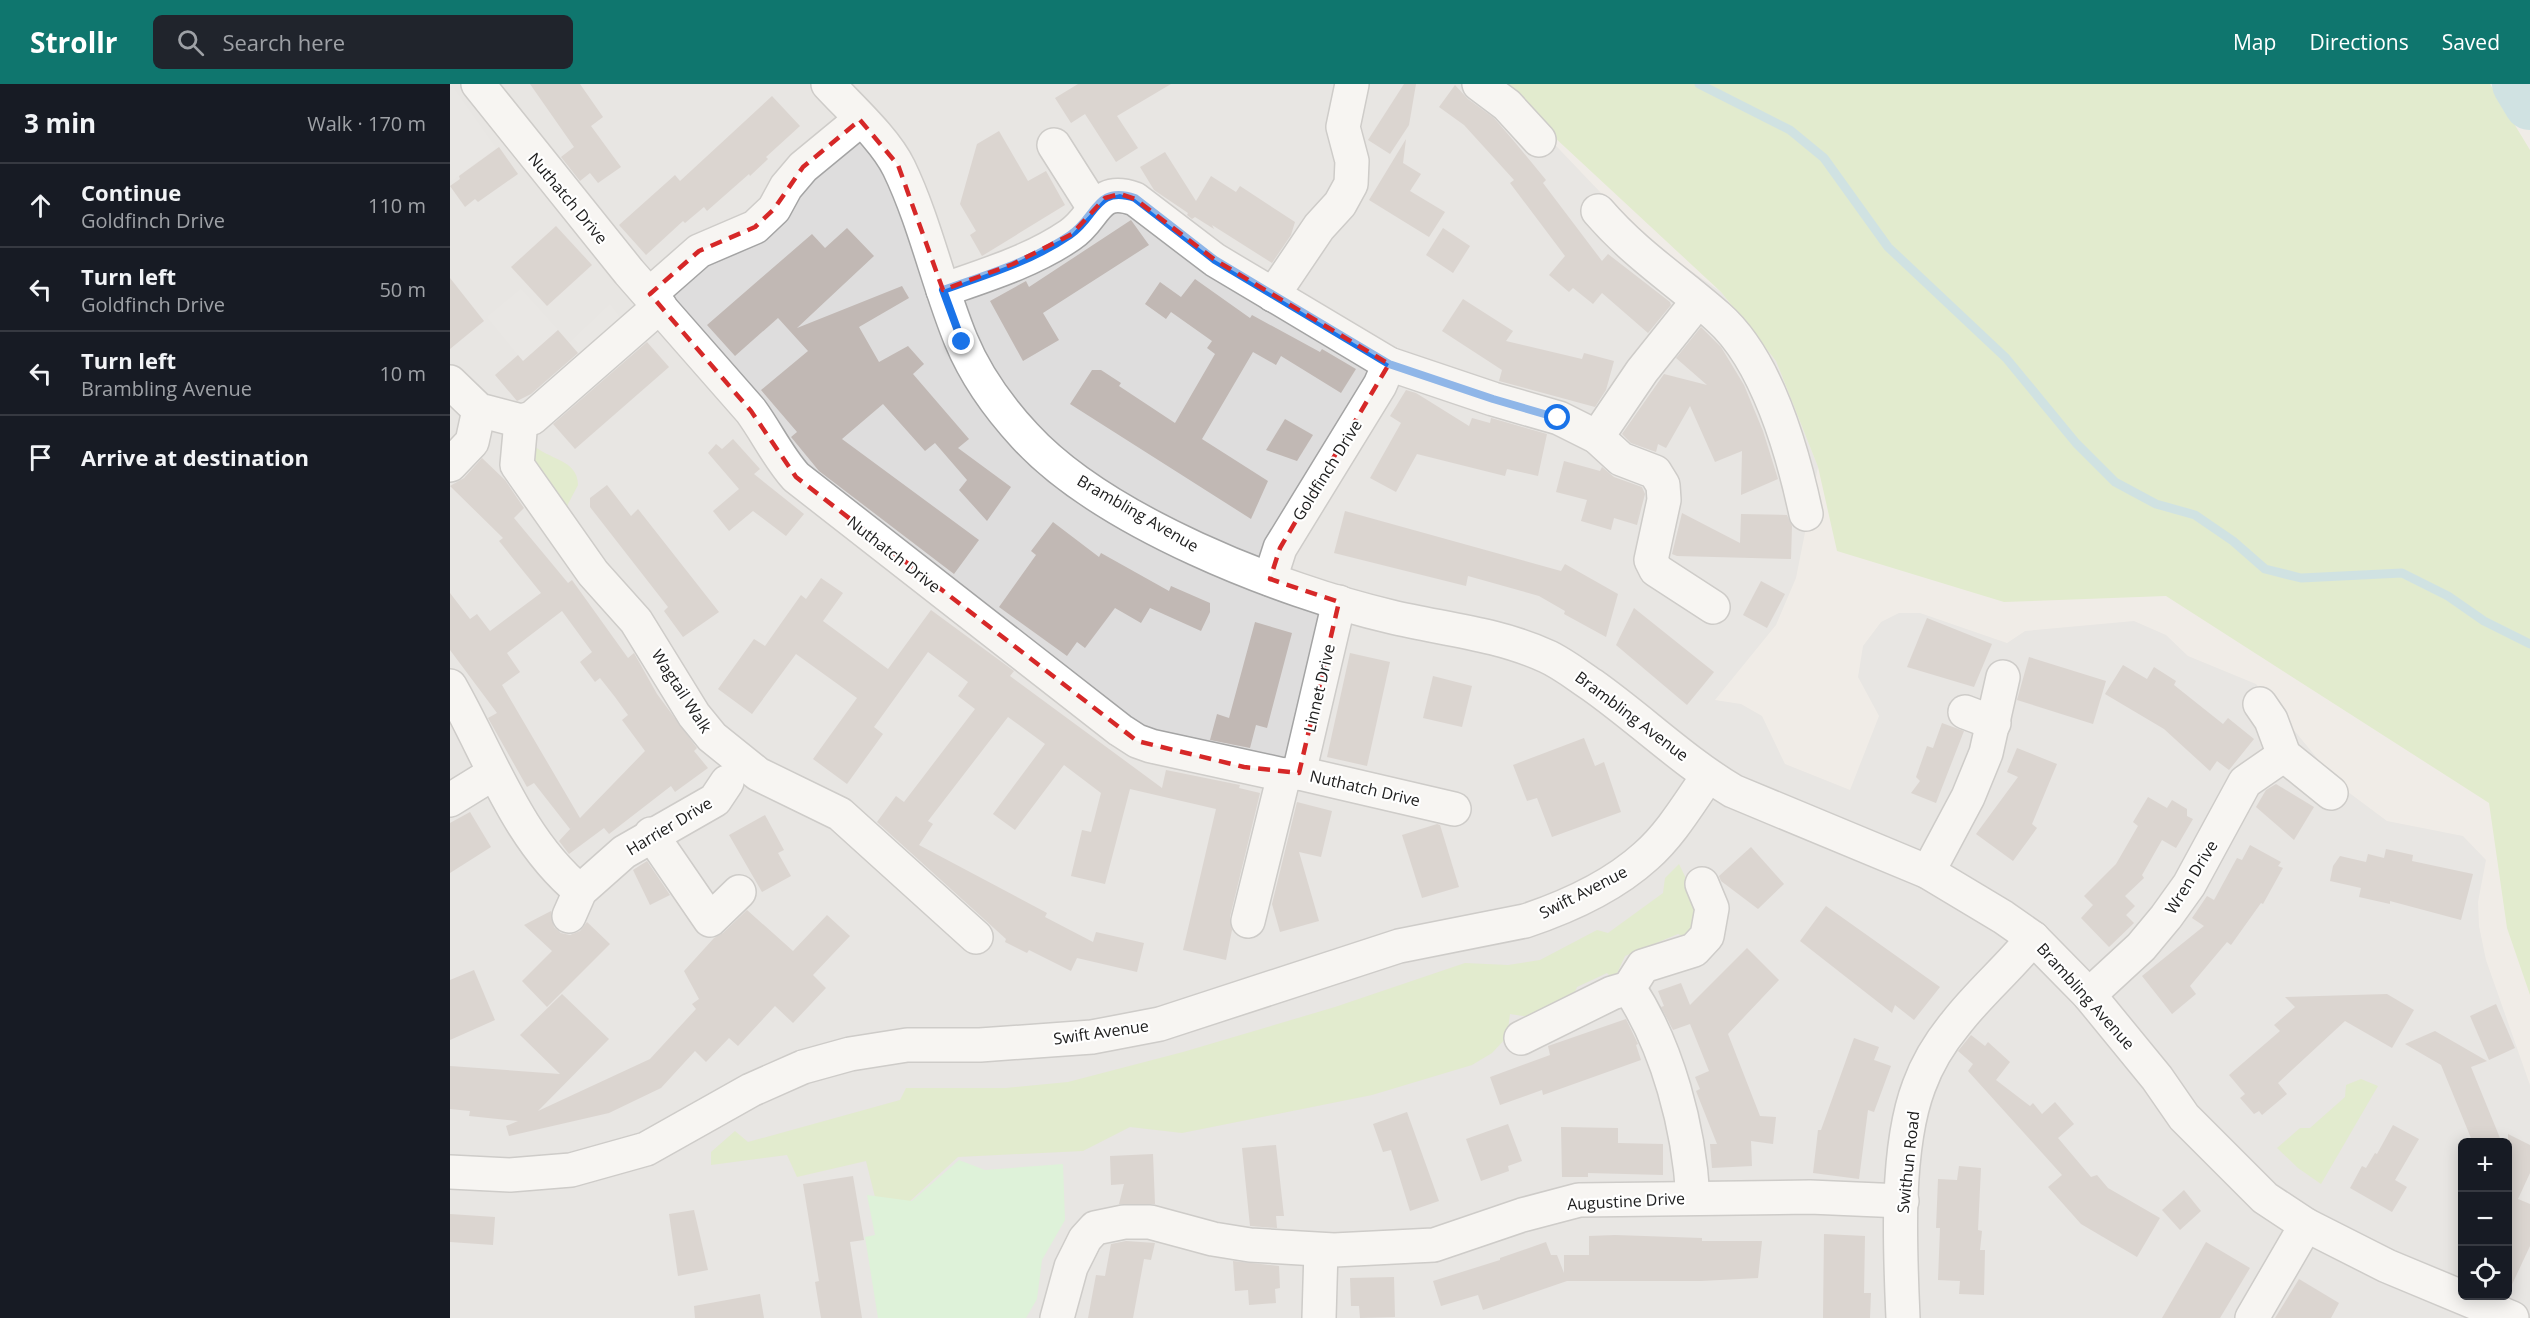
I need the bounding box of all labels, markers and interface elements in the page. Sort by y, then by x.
search box [153,15,573,69]
text: Strollr [30,23,117,61]
icon: search [174,26,207,59]
text: Search here [222,27,345,57]
text: Map [2233,28,2276,56]
text: Directions [2309,28,2409,56]
text: Saved [2442,28,2500,56]
text: 3 min [24,105,96,141]
text: Walk · 170 m [307,110,426,137]
street label: Nuthatch Drive [523,148,613,248]
text: Continue [81,177,181,207]
icon: ahead [24,189,57,222]
text: 110 m [368,192,426,219]
text: Goldfinch Drive [81,207,225,234]
text: Turn left [81,261,176,291]
icon: left [24,273,57,306]
text: 50 m [379,276,426,303]
text: Goldfinch Drive [81,291,225,318]
route end [948,328,974,354]
text: Turn left [81,345,176,375]
icon: left [24,357,57,390]
text: 10 m [379,360,426,387]
text: Brambling Avenue [81,375,252,402]
route start [1544,404,1570,430]
street label: Goldfinch Drive [1287,415,1367,525]
icon: arrive [24,441,57,474]
text: Arrive at destination [81,442,309,472]
street label: Brambling Avenue [1073,469,1203,557]
street label: Nuthatch Drive [843,511,945,597]
street label: Linnet Drive [1298,642,1340,734]
street label: Wagtail Walk [647,645,717,737]
street label: Brambling Avenue [1571,666,1693,766]
street label: Nuthatch Drive [1308,765,1422,811]
street label: Harrier Drive [622,792,716,860]
street label: Wren Drive [2160,836,2222,918]
street label: Swift Avenue [1535,860,1631,924]
street label: Brambling Avenue [2032,938,2140,1054]
street label: Swift Avenue [1052,1014,1150,1050]
street label: Swithun Road [1892,1110,1924,1214]
map controls [2458,1138,2512,1300]
button: + [2458,1138,2512,1192]
street label: Augustine Drive [1567,1187,1685,1215]
button: − [2458,1192,2512,1246]
button: locate [2458,1246,2512,1300]

